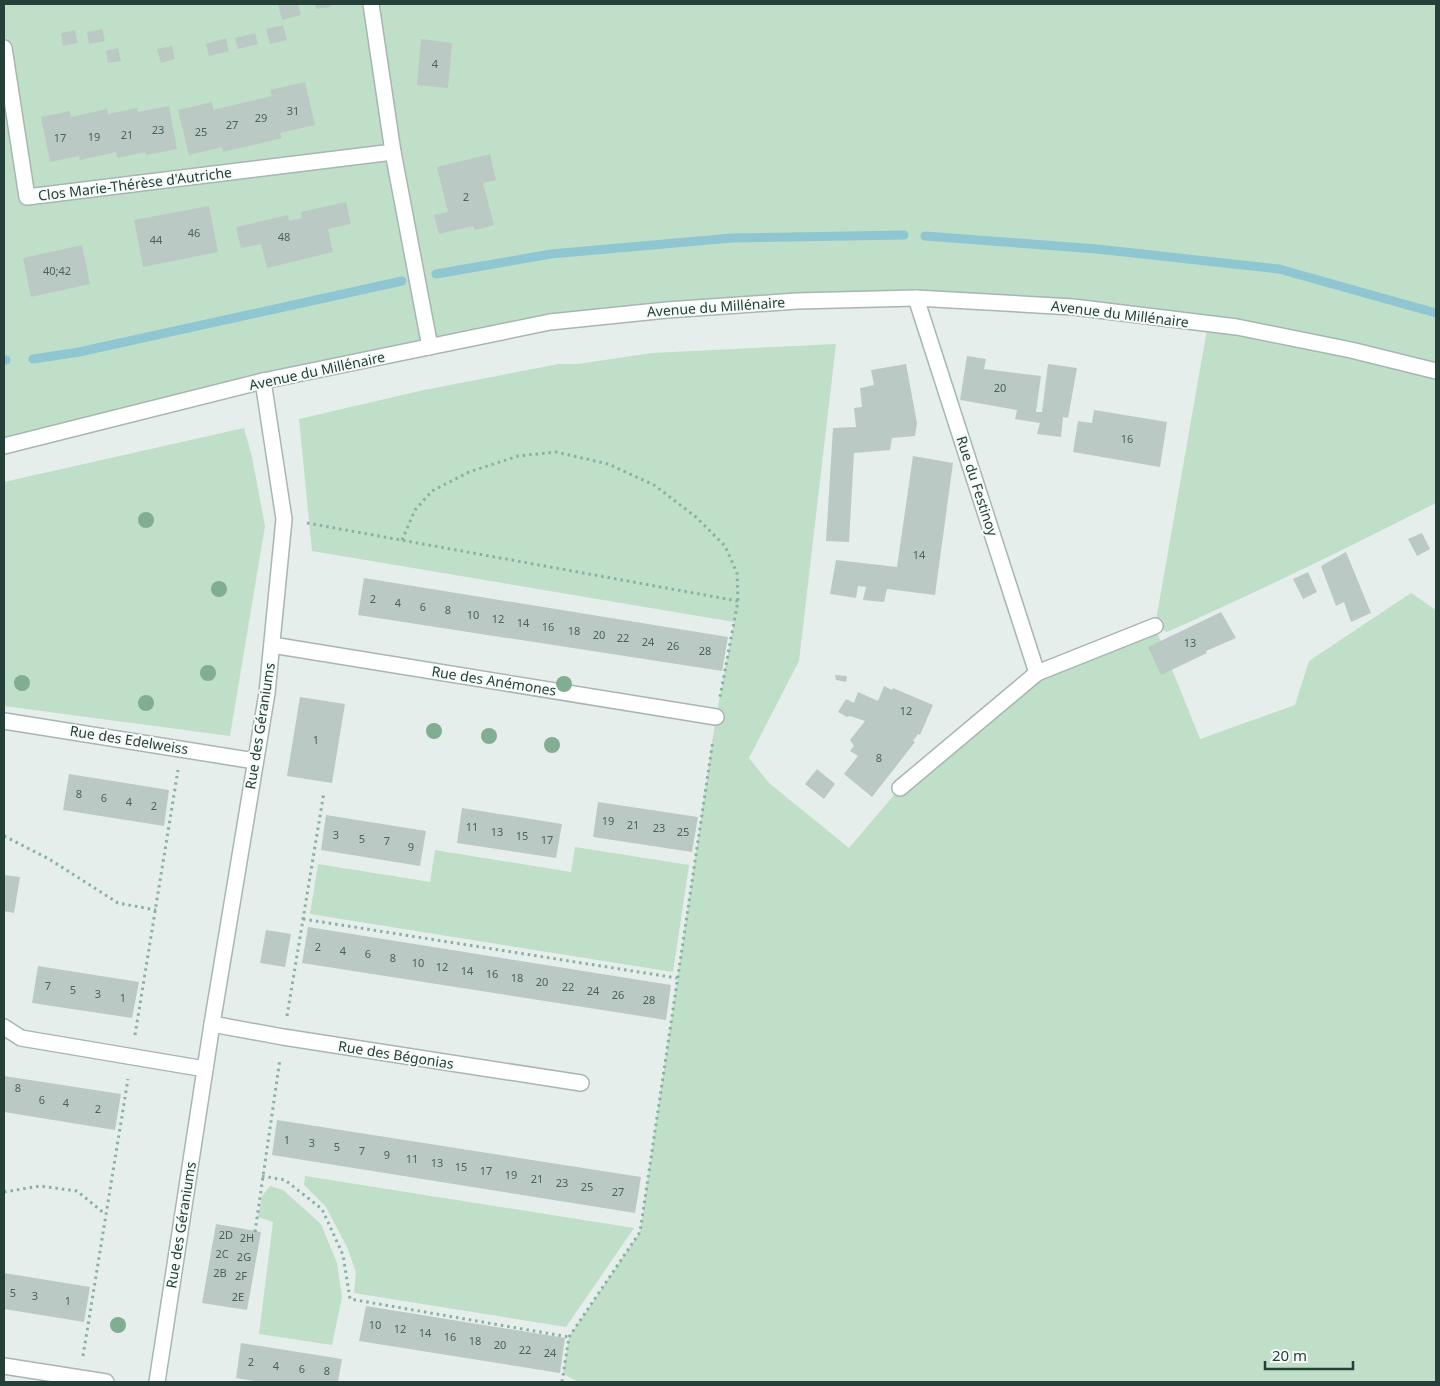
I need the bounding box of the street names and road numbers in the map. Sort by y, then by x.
street label: Clos Marie-Thérèse d'Autriche [37,162,233,205]
street label: Avenue du Millénaire [646,292,786,321]
street label: Avenue du Millénaire [1050,296,1190,331]
street label: Avenue du Millénaire [247,347,387,394]
street label: Rue du Festinoy [952,433,1003,539]
street label: Rue des Géraniums [240,661,279,791]
street label: Rue des Anémones [430,661,558,700]
street label: Rue des Edelweiss [69,721,190,758]
street label: Rue des Bégonias [337,1036,455,1073]
street label: Rue des Géraniums [161,1160,200,1290]

